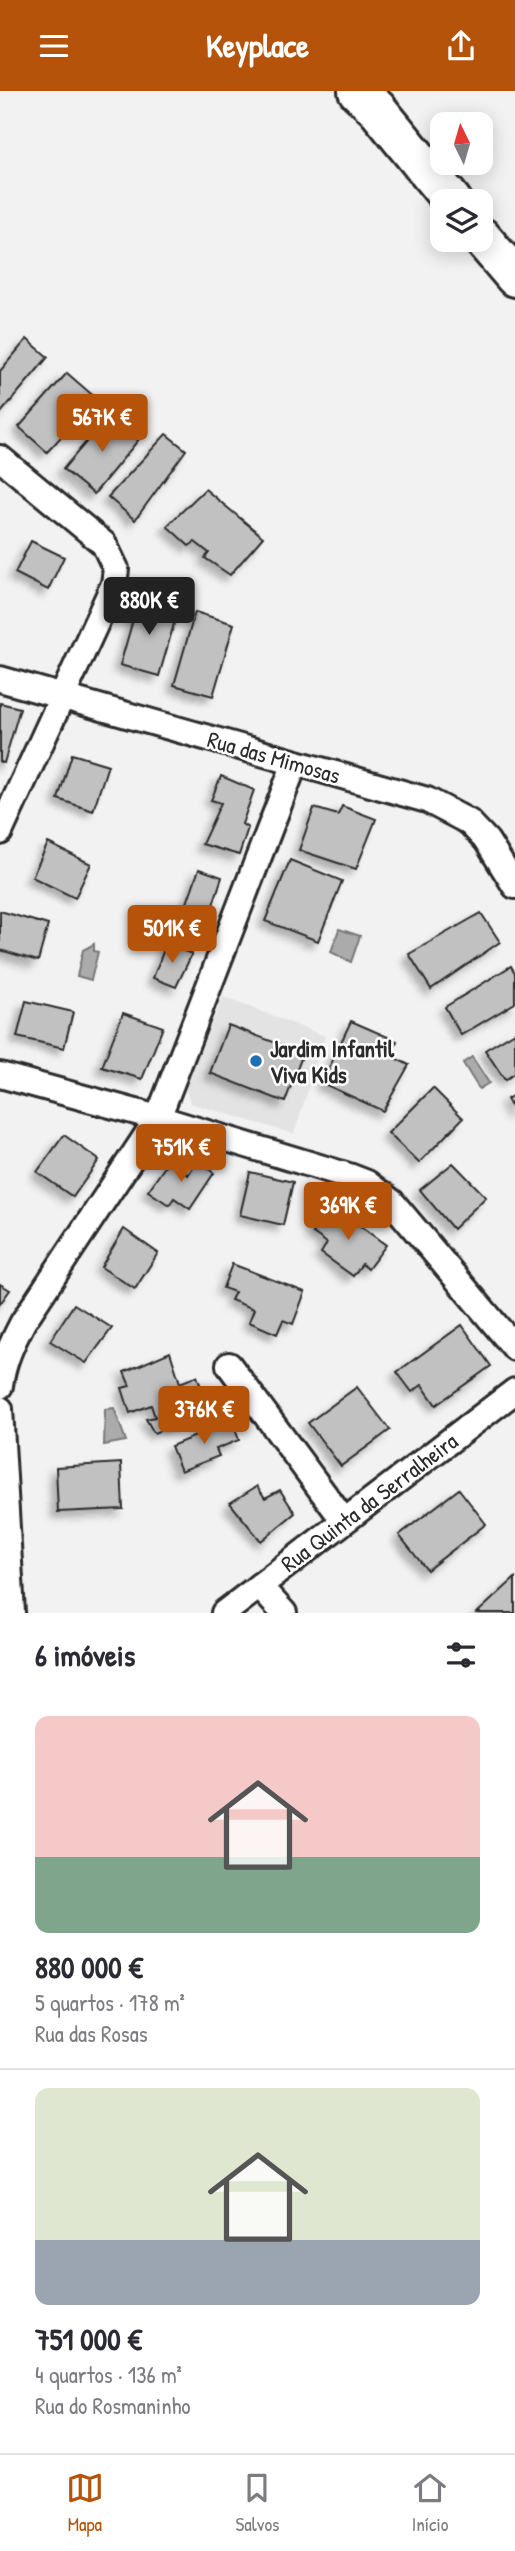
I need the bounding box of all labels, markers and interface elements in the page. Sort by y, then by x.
text: Keyplace [206,24,309,67]
icon: menu [35,27,73,65]
icon: share [442,27,480,65]
north arrow [430,112,494,175]
map controls [430,112,493,252]
button: layers [430,189,493,252]
pin: 567K € [45,395,159,454]
text: 567K € [73,401,131,432]
pin: 880K € [92,577,206,637]
text: 880K € [120,584,178,615]
street label: Rua das Mimosas [204,723,344,791]
pin: 501K € [115,905,229,965]
text: 501K € [144,912,200,943]
place label: Jardim Infantil Viva Kids [270,1033,395,1090]
marker: Jardim Infantil Viva Kids [248,1053,264,1069]
pin: 751K € [124,1125,238,1184]
text: 751K € [152,1131,210,1162]
pin: 369K € [291,1183,405,1242]
text: 369K € [320,1189,376,1220]
pin: 376K € [147,1387,261,1446]
text: 376K € [174,1393,234,1424]
street label: Rua Quinta da Serralheira [274,1425,464,1579]
text: 6 imóveis [35,1635,135,1675]
icon: filters [442,1636,480,1674]
icon: home [195,1762,321,1888]
text: 880 000 € [35,1947,143,1987]
text: 5 quartos · 178 m² [35,1987,185,2018]
text: Rua das Rosas [35,2018,148,2049]
icon: home [195,2134,321,2260]
text: 751 000 € [35,2319,142,2359]
text: 4 quartos · 136 m² [35,2359,182,2390]
text: Rua do Rosmaninho [35,2390,191,2421]
tab: Mapa [66,2469,104,2537]
tab: Salvos [236,2469,279,2537]
tab: Início [411,2469,449,2537]

